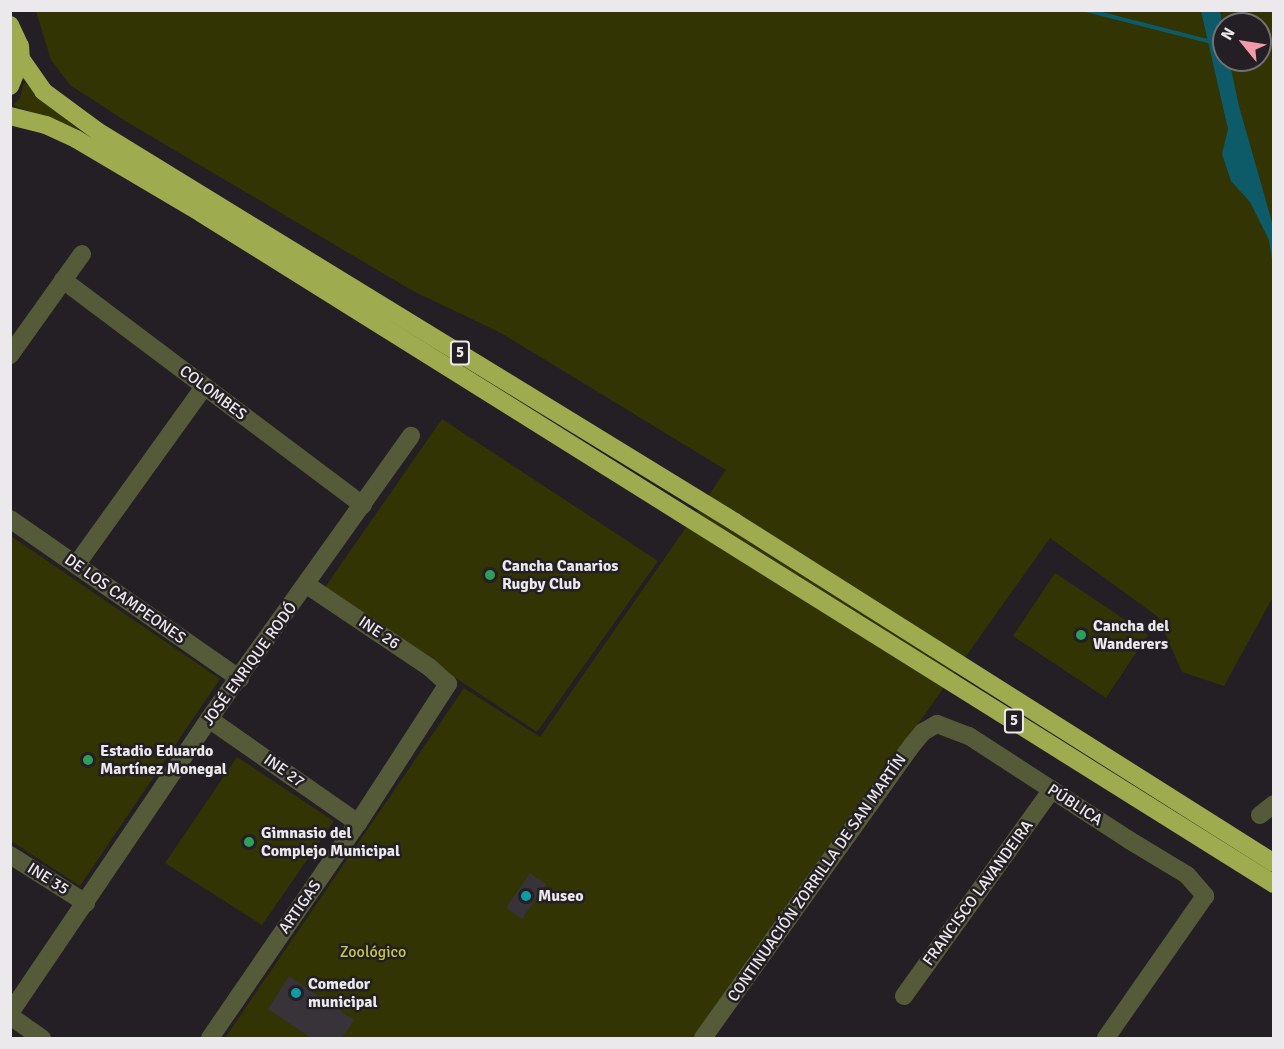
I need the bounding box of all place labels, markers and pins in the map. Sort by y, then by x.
place label: Cancha Canarios Rugby Club [502,556,618,594]
marker: Cancha Canarios Rugby Club [483,568,497,582]
place label: Cancha del Wanderers [1093,616,1169,654]
marker: Cancha del Wanderers [1074,628,1088,642]
place label: Estadio Eduardo Martínez Monegal [100,741,227,779]
marker: Estadio Eduardo Martínez Monegal [81,753,95,767]
place label: Gimnasio del Complejo Municipal [261,823,400,861]
marker: Gimnasio del Complejo Municipal [242,835,256,849]
place label: Museo [538,886,584,906]
marker: Museo [519,889,533,903]
place label: Comedor municipal [308,974,378,1012]
marker: Comedor municipal [289,986,303,1000]

